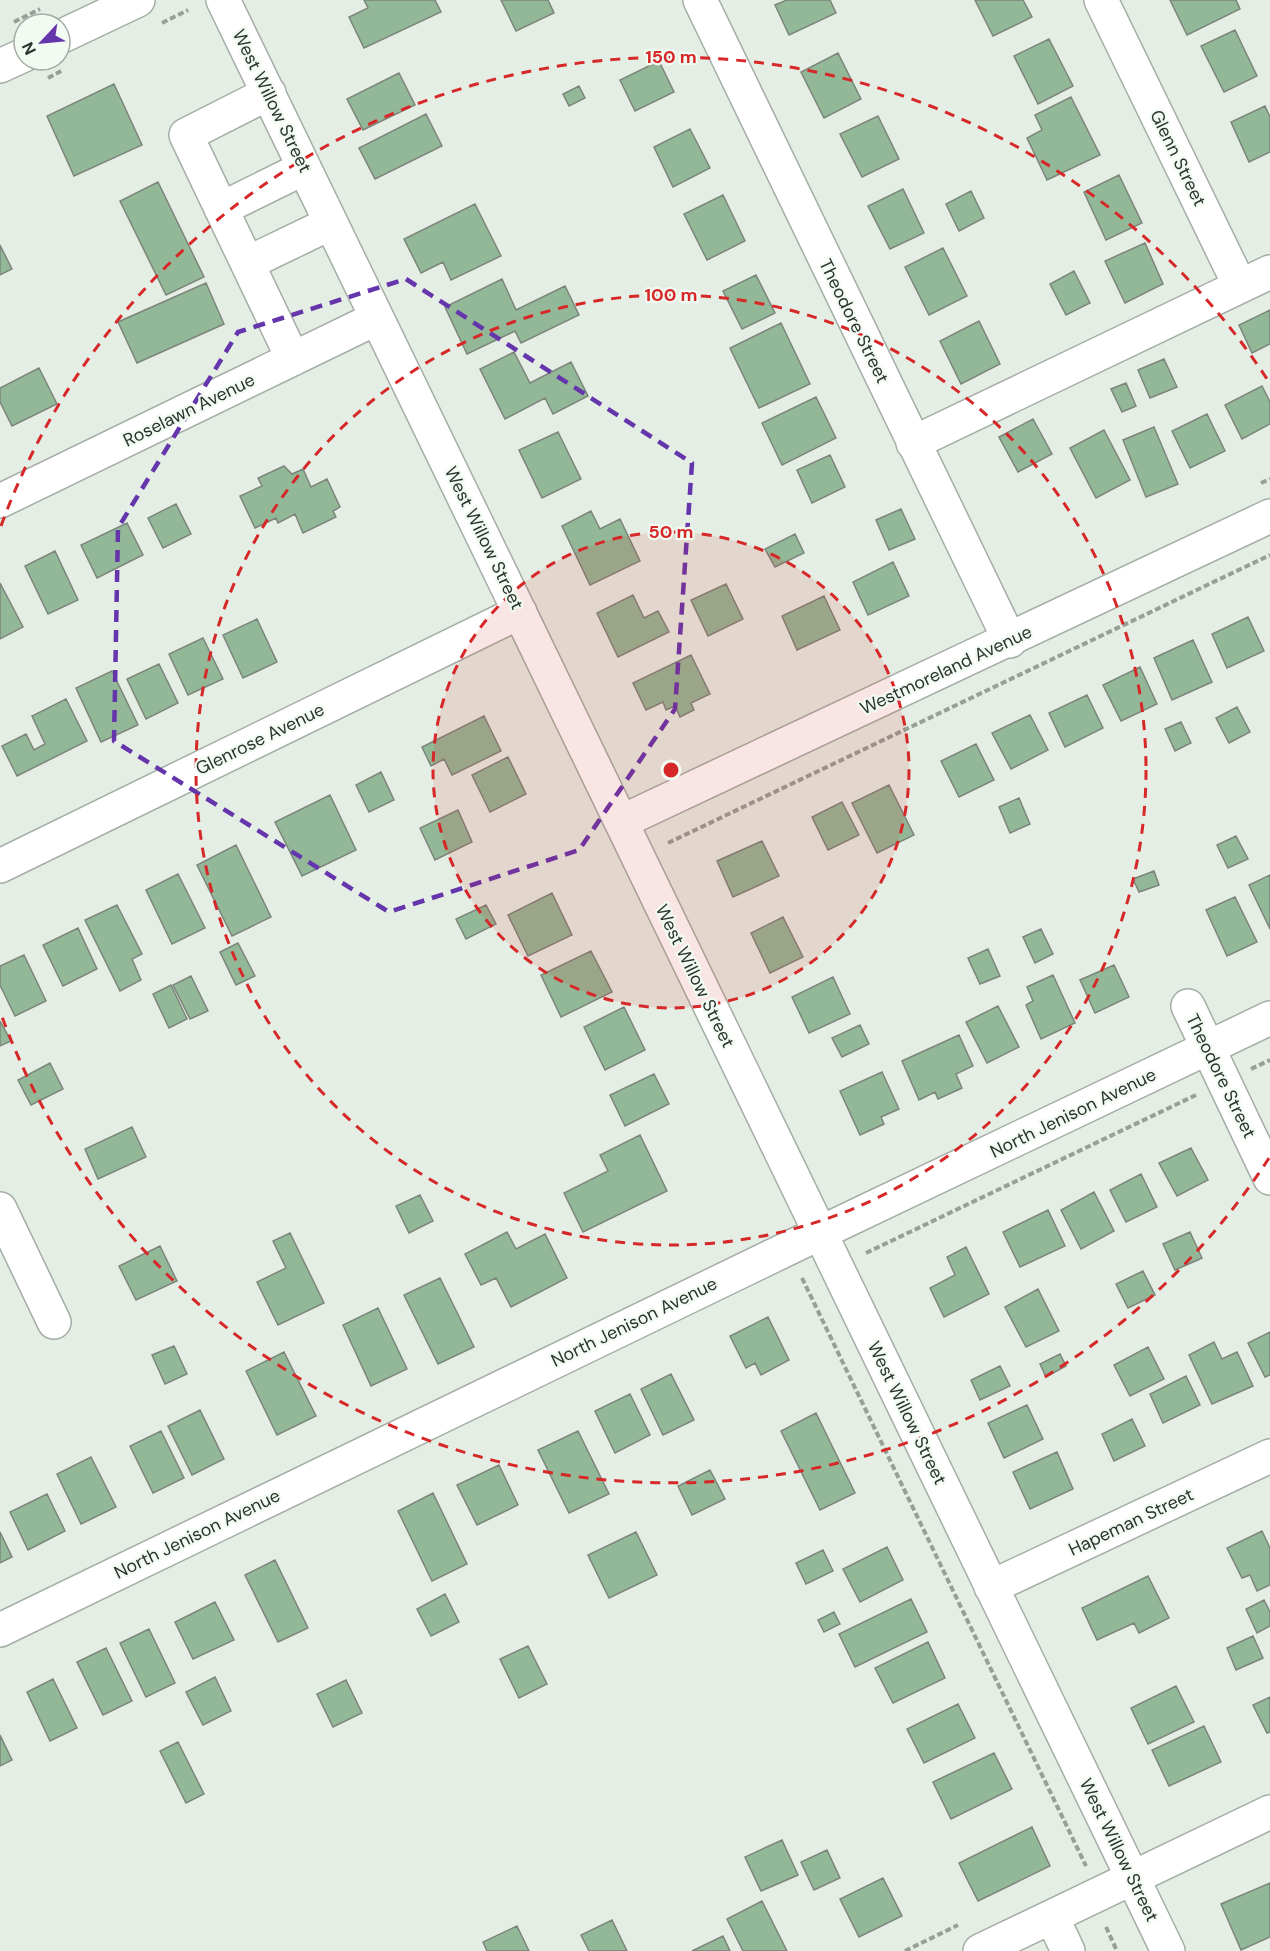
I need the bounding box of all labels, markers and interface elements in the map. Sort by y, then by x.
north arrow [12,12,72,72]
street label: West Willow Street [227,25,317,177]
text: N [17,39,41,58]
text: 150 m [645,45,697,69]
street label: Glenn Street [1144,106,1212,210]
street label: Theodore Street [813,255,895,387]
text: 100 m [644,283,698,307]
street label: Roselawn Avenue [119,368,259,452]
street label: West Willow Street [439,462,529,614]
text: 50 m [648,520,694,544]
street label: Westmoreland Avenue [856,620,1036,720]
street label: Glenrose Avenue [192,697,328,781]
centre of rings [661,760,681,780]
street label: West Willow Street [650,900,740,1052]
street label: Theodore Street [1180,1010,1262,1142]
street label: North Jenison Avenue [986,1062,1160,1164]
street label: North Jenison Avenue [547,1271,721,1373]
street label: West Willow Street [862,1337,952,1489]
street label: Hapeman Street [1065,1482,1197,1562]
street label: North Jenison Avenue [110,1483,284,1585]
street label: West Willow Street [1074,1774,1164,1926]

